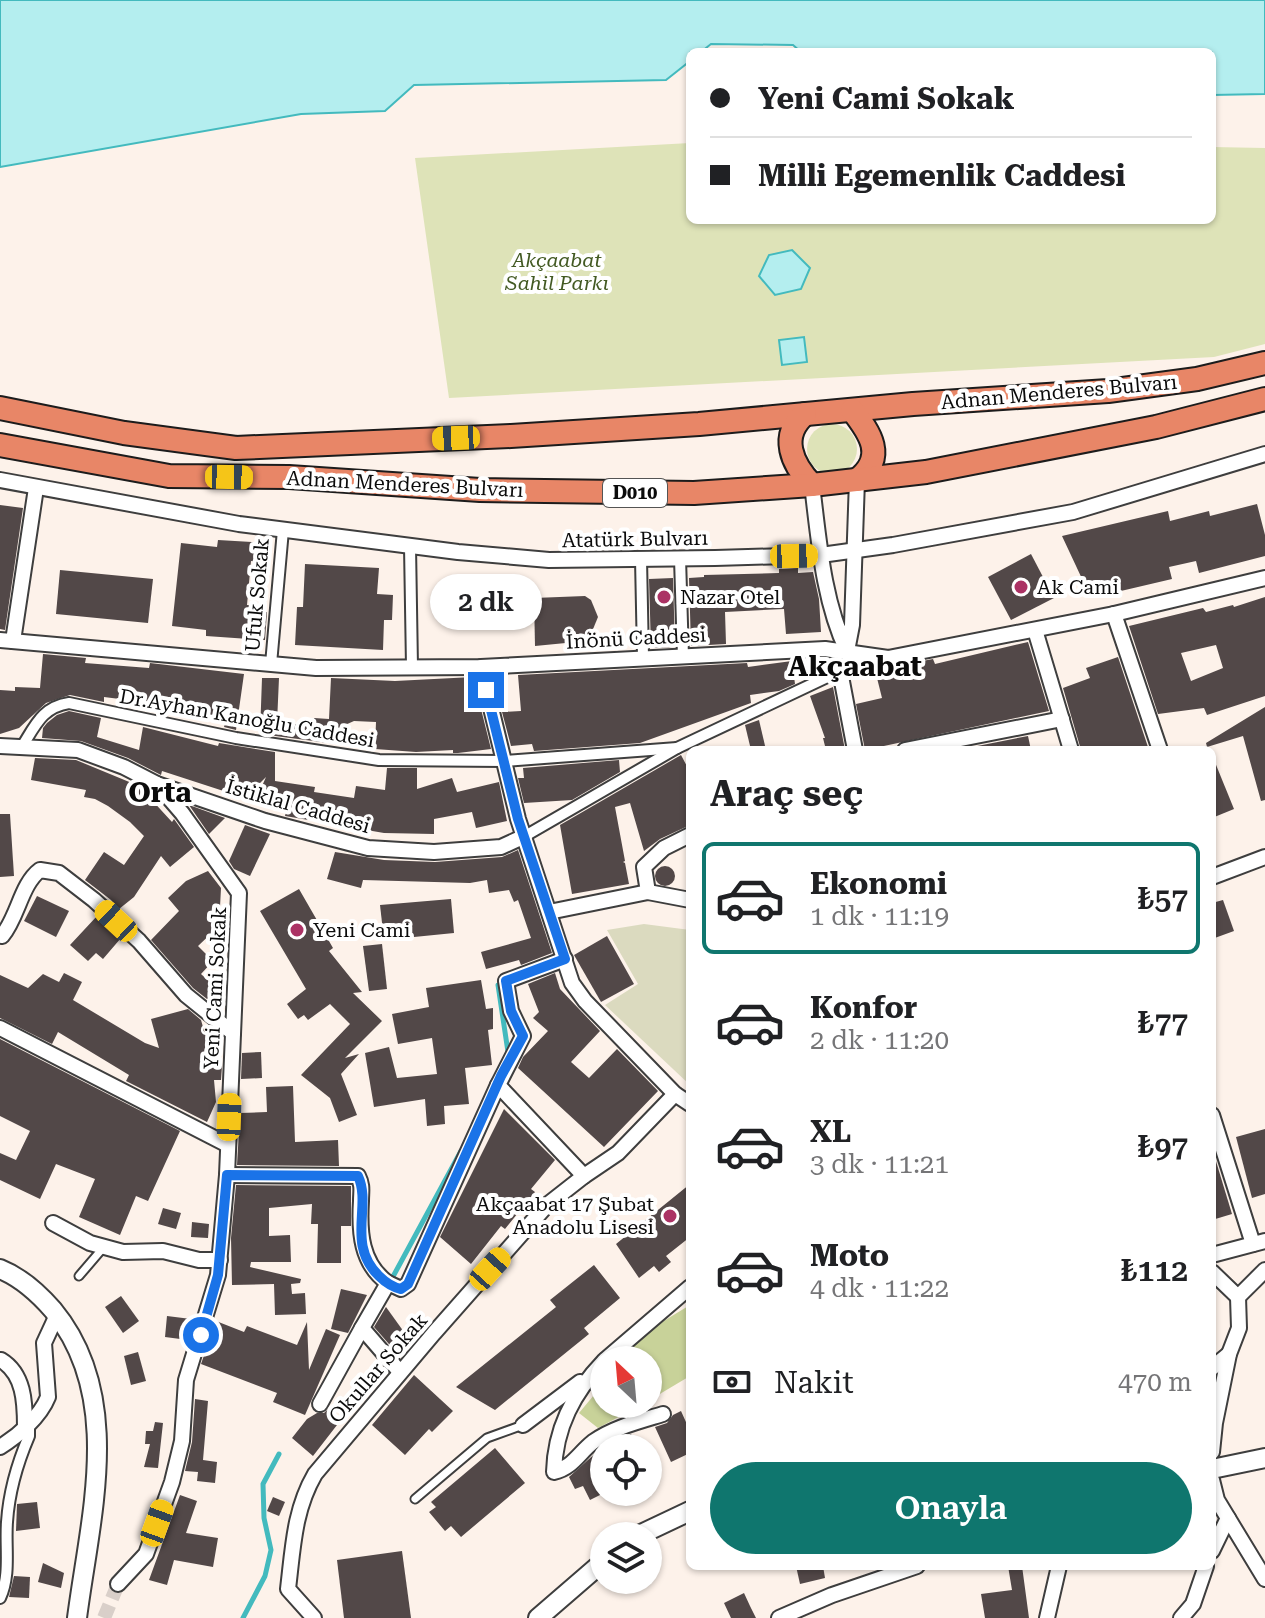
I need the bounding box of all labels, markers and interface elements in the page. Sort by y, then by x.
text: Yeni Cami Sokak [758,81,1014,116]
text: Milli Egemenlik Caddesi [758,158,1126,193]
park label: Akçaabat Sahil Parkı [504,248,609,295]
street label: Adnan Menderes Bulvarı [940,370,1178,414]
car [432,425,480,451]
car [205,465,253,489]
street label: Adnan Menderes Bulvarı [286,466,524,502]
road number: D010 [603,479,667,507]
street label: Atatürk Bulvarı [562,526,708,552]
street label: Ufuk Sokak [240,537,274,653]
car [770,544,818,568]
callout: 2 dk [430,574,542,630]
place label: Ak Cami [1037,575,1119,599]
marker: Ak Cami [1012,578,1030,596]
place label: Nazar Otel [680,585,780,609]
text: 2 dk [458,587,514,617]
marker: Nazar Otel [655,588,673,606]
street label: İnönü Caddesi [565,622,707,654]
district label: Akçaabat [788,650,922,683]
route end [468,672,504,708]
street label: Dr.Ayhan Kanoğlu Caddesi [118,684,376,752]
text: Araç seç [710,773,863,815]
street label: İstiklal Caddesi [223,774,373,838]
district label: Orta [128,776,192,809]
icon: car [714,862,786,934]
text: Ekonomi [810,866,947,901]
text: ₺57 [1138,881,1188,916]
car [90,896,142,946]
text: 1 dk · 11:19 [810,901,949,931]
street label: Yeni Cami Sokak [199,906,231,1070]
place label: Yeni Cami [313,918,410,942]
marker: Yeni Cami [288,921,306,939]
icon: car [714,986,786,1058]
text: Konfor [810,990,918,1025]
text: ₺77 [1138,1005,1188,1040]
text: 2 dk · 11:20 [810,1025,949,1055]
car [216,1093,242,1141]
icon: car [714,1110,786,1182]
text: XL [810,1114,851,1149]
text: ₺97 [1138,1129,1188,1164]
text: 3 dk · 11:21 [810,1149,949,1179]
place label: Akçaabat 17 Şubat Anadolu Lisesi [476,1192,655,1239]
marker: Akçaabat 17 Şubat Anadolu Lisesi [661,1207,679,1225]
icon: car [714,1234,786,1306]
text: Moto [810,1238,889,1273]
car [465,1243,515,1295]
text: ₺112 [1121,1253,1188,1288]
text: 4 dk · 11:22 [810,1273,949,1303]
street label: Okullar Sokak [324,1308,432,1428]
route start [183,1317,219,1353]
north arrow [590,1346,662,1418]
map controls [590,1346,662,1594]
icon: cash [710,1360,754,1404]
text: Nakit [774,1365,854,1400]
text: 470 m [1118,1367,1192,1397]
button: locate [590,1434,662,1506]
button: Onayla [710,1462,1192,1554]
car [138,1496,176,1550]
button: layers [590,1522,662,1594]

